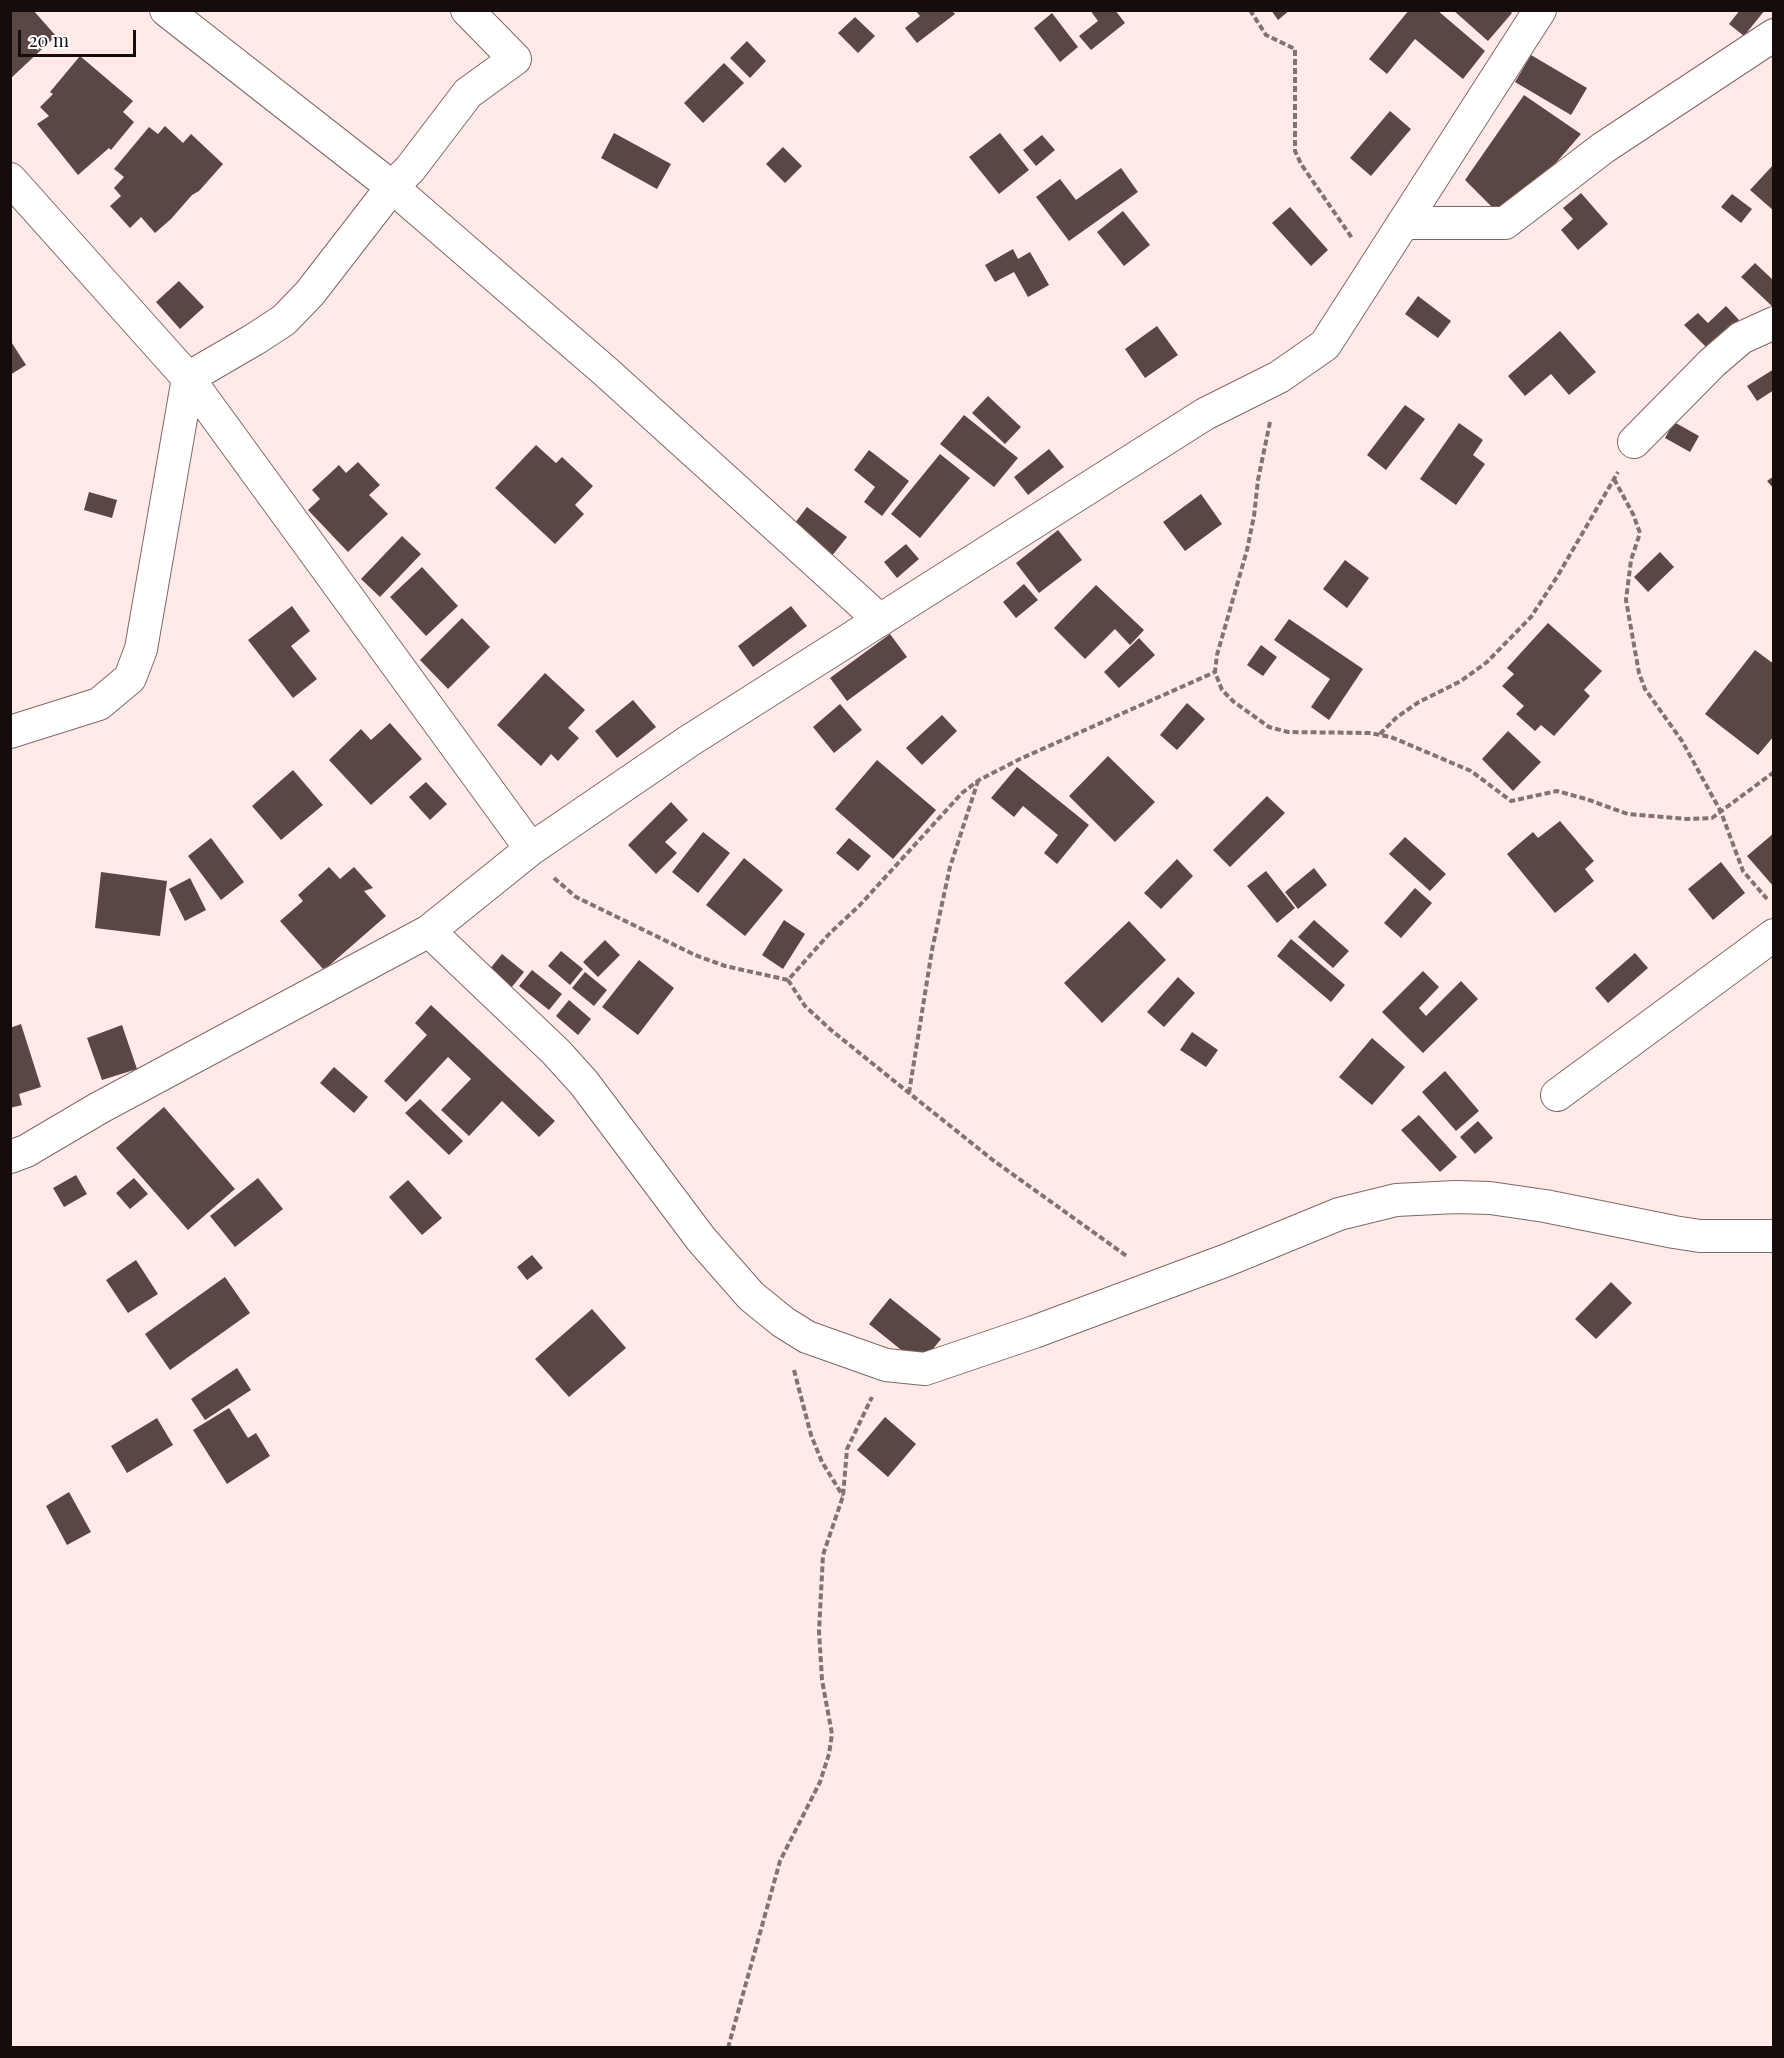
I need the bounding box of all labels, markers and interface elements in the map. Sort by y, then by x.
scale bar [21,18,140,56]
text: 20 m [29,28,69,52]

